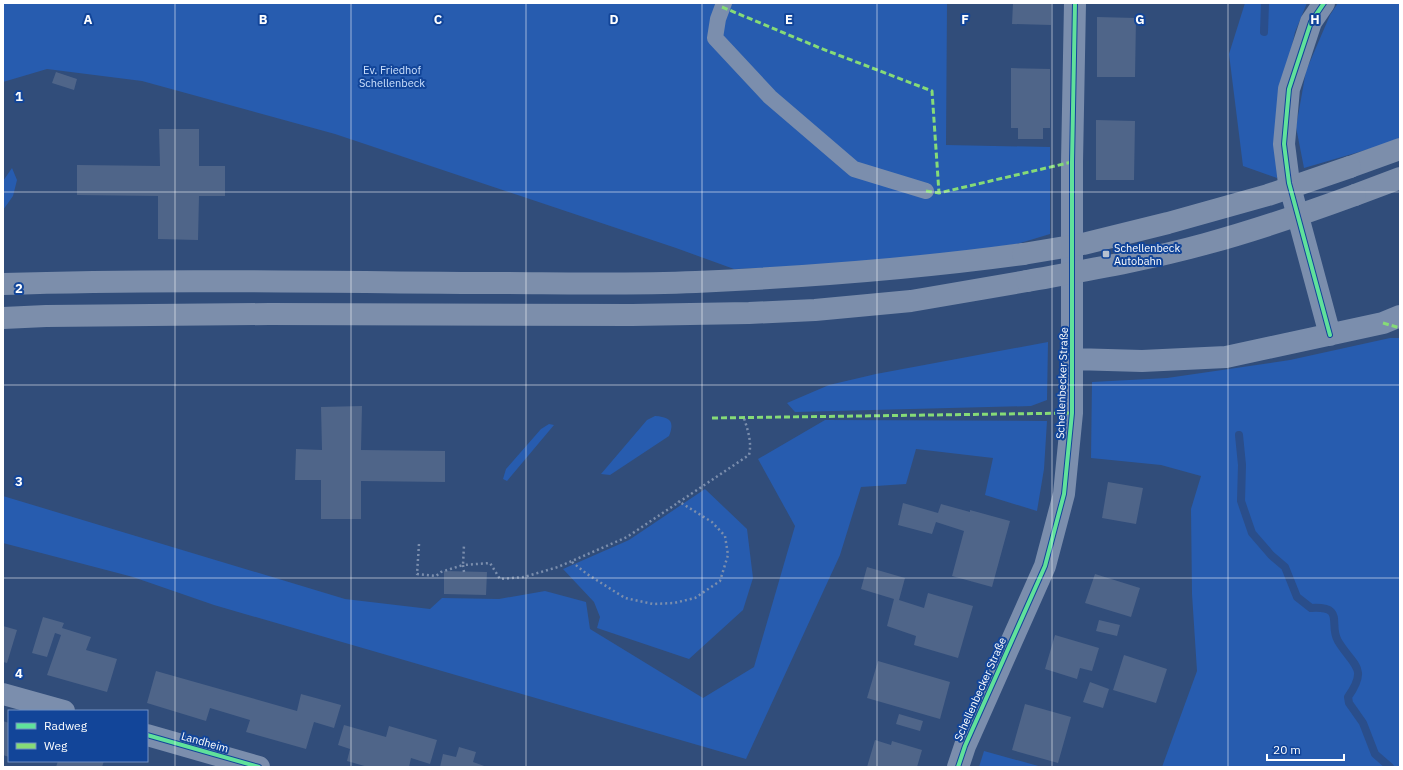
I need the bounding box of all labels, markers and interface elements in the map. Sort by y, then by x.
text: A [84,11,93,28]
text: B [259,11,268,28]
text: C [434,11,443,28]
text: D [609,11,619,28]
text: E [785,11,793,28]
text: F [961,11,969,28]
text: G [1135,11,1145,28]
text: H [1310,11,1320,28]
park label: Ev. Friedhof Schellenbeck [359,63,425,90]
text: 1 [15,88,23,105]
place label: Schellenbeck Autobahn [1114,241,1180,268]
marker: Schellenbeck Autobahn [1101,249,1111,259]
text: 2 [15,280,23,297]
street label: Schellenbecker Straße [1053,327,1071,439]
text: 3 [15,473,23,490]
street label: Schellenbecker Straße [951,635,1009,743]
text: 4 [15,665,23,682]
legend [8,710,148,762]
text: Radweg [44,718,88,733]
street label: Landheim [180,729,230,755]
scale bar [1267,736,1344,762]
text: Weg [44,738,68,753]
text: 20 m [1273,742,1301,757]

